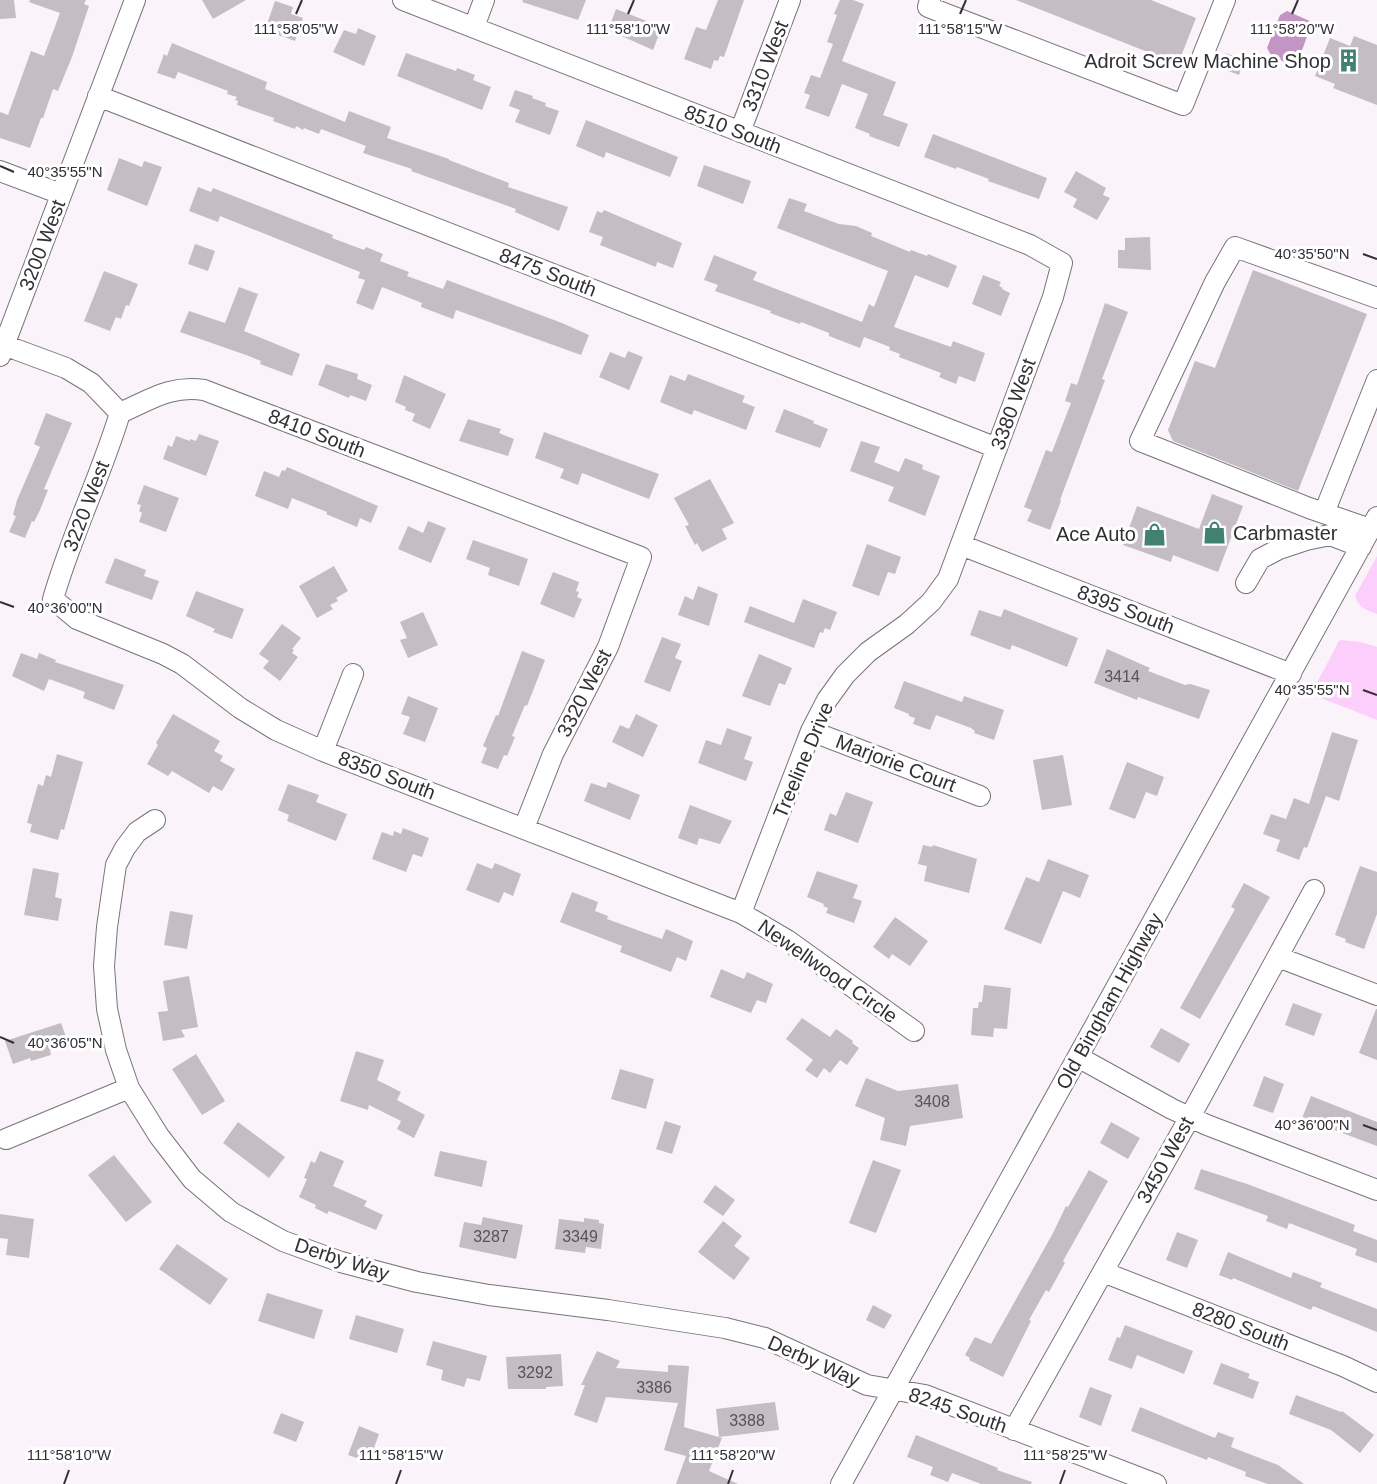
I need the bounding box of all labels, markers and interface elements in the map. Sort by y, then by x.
street label: 3310 West [738,17,792,114]
text: 111°58'05"W [254,20,339,37]
text: 111°58'10"W [586,20,671,37]
text: 111°58'15"W [918,20,1003,37]
text: 111°58'20"W [1250,20,1335,37]
building icon: Adroit Screw Machine Shop [1336,48,1362,74]
place label: Adroit Screw Machine Shop [1084,50,1331,72]
street label: 8510 South [681,100,785,158]
text: 40°35'55"N [27,163,103,180]
street label: 3200 West [15,196,69,293]
street label: 8475 South [496,243,600,301]
text: 40°35'50"N [1274,245,1350,262]
street label: 3380 West [986,355,1040,453]
street label: 8410 South [265,404,369,462]
street label: 3220 West [59,457,113,554]
shop icon: Carbmaster [1202,520,1228,546]
shop icon: Ace Auto [1141,521,1167,547]
place label: Carbmaster [1233,522,1338,544]
place label: Ace Auto [1056,523,1136,545]
street label: 8395 South [1074,580,1178,638]
text: 40°36'00"N [27,599,103,616]
street label: 3320 West [553,645,616,740]
house number: 3414 [1104,668,1140,685]
text: 40°35'55"N [1274,681,1350,698]
street label: Treeline Drive [769,699,837,821]
street label: Marjorie Court [833,730,959,796]
street label: 8350 South [335,746,439,804]
street label: Old Bingham Highway [1051,909,1167,1093]
street label: Newellwood Circle [754,915,902,1027]
text: 40°36'05"N [27,1034,103,1051]
house number: 3408 [914,1093,950,1110]
street label: 3450 West [1132,1113,1198,1207]
text: 40°36'00"N [1274,1116,1350,1133]
house number: 3287 [473,1228,509,1245]
house number: 3349 [562,1228,598,1245]
street label: Derby Way [292,1233,392,1285]
street label: 8280 South [1189,1297,1293,1355]
street label: Derby Way [765,1331,863,1391]
house number: 3292 [517,1364,553,1381]
house number: 3386 [636,1379,672,1396]
street label: 8245 South [906,1383,1010,1437]
house number: 3388 [729,1412,765,1429]
text: 111°58'10"W [27,1446,112,1463]
text: 111°58'15"W [359,1446,444,1463]
text: 111°58'20"W [691,1446,776,1463]
text: 111°58'25"W [1023,1446,1108,1463]

